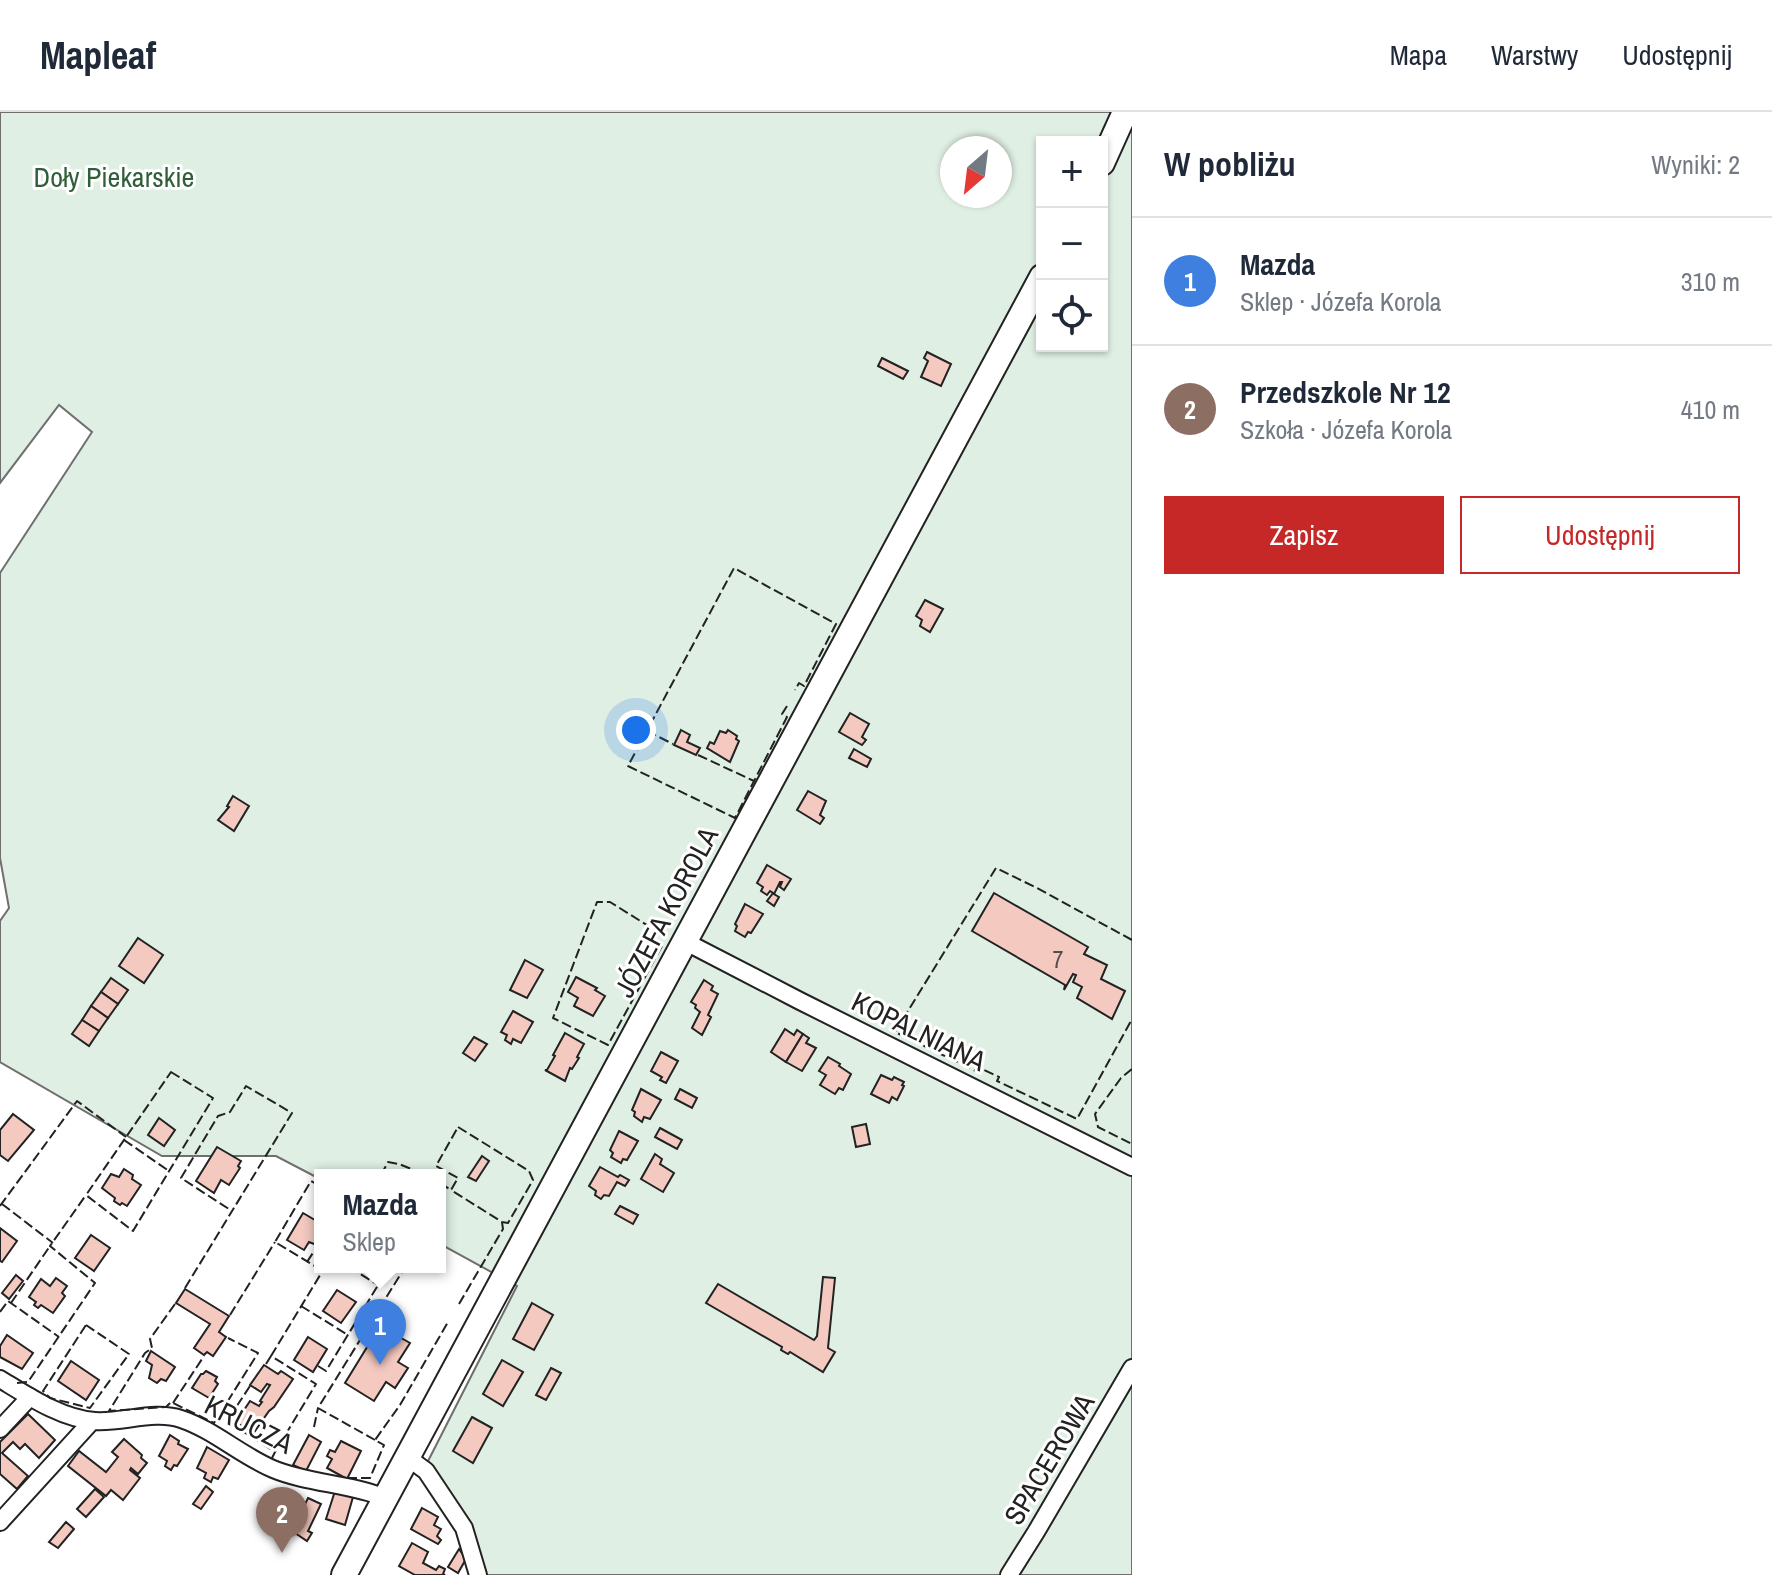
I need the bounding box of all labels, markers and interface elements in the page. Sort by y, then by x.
text: Mapleaf [40,30,156,81]
text: Mapa [1390,36,1447,74]
text: Warstwy [1491,36,1578,74]
text: Udostępnij [1622,36,1732,74]
north arrow [940,136,1012,208]
map controls [1036,136,1108,352]
button: + [1036,136,1108,208]
text: W pobliżu [1164,141,1296,187]
text: Wyniki: 2 [1651,147,1740,182]
park label: Doły Piekarskie [34,158,194,196]
button: − [1036,208,1108,280]
text: Mazda [1240,244,1315,284]
text: 1 [1184,264,1196,299]
text: 310 m [1681,264,1740,299]
button: locate [1036,280,1108,352]
text: Sklep · Józefa Korola [1240,284,1441,319]
text: Przedszkole Nr 12 [1240,372,1451,412]
text: 2 [1184,392,1196,427]
text: 410 m [1681,392,1740,427]
text: Szkoła · Józefa Korola [1240,412,1452,447]
button: Zapisz [1164,496,1444,574]
button: Udostępnij [1460,496,1740,574]
your location [616,710,656,750]
street label: JÓZEFA KOROLA [605,820,727,1004]
house number: 7 [1053,943,1064,975]
street label: KOPALNIANA [845,982,993,1080]
popup [314,1169,446,1273]
text: Mazda [342,1184,418,1224]
text: Sklep [342,1224,396,1259]
pin: 1 [354,1299,406,1365]
street label: KRUCZA [198,1386,300,1463]
street label: SPACEROWA [995,1386,1103,1532]
pin: 2 [256,1487,308,1553]

